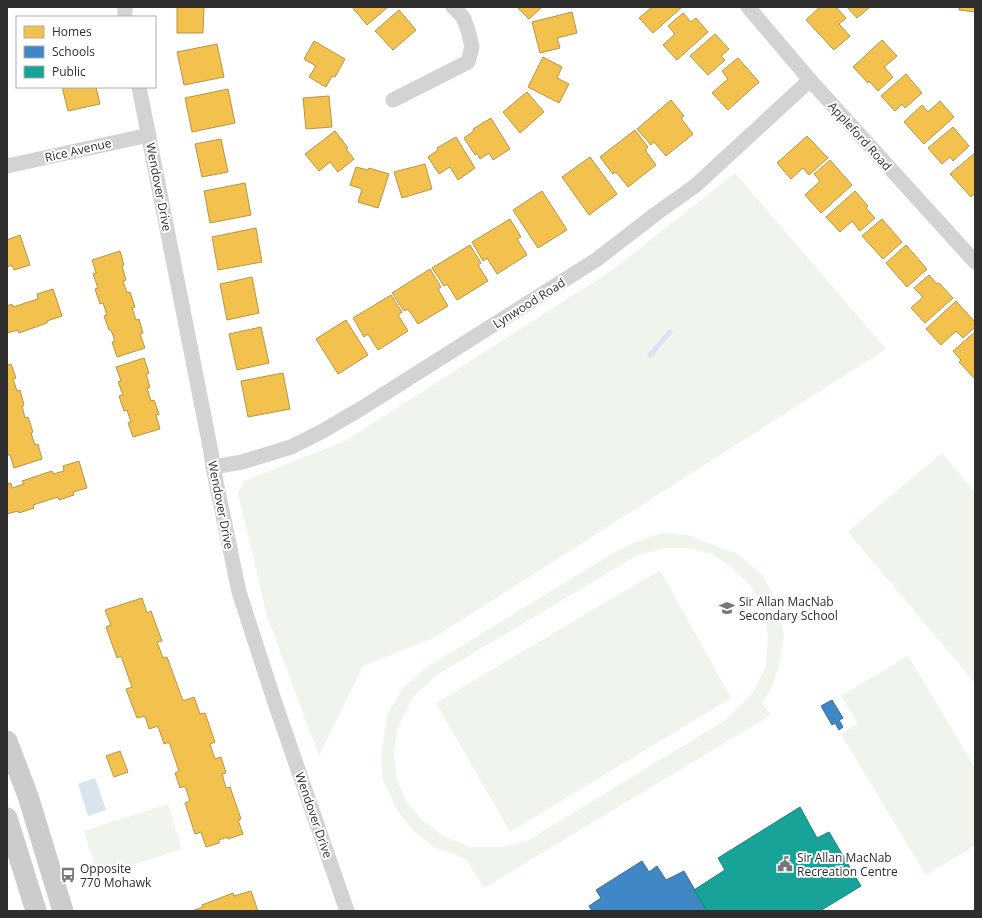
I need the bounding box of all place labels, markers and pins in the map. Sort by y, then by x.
place label: Sir Allan MacNab Secondary School [739,593,838,624]
school or university icon: Sir Allan MacNab Secondary School [718,599,736,617]
place label: Sir Allan MacNab Recreation Centre [797,849,898,880]
public building icon: Sir Allan MacNab Recreation Centre [776,855,794,873]
place label: Opposite 770 Mohawk [80,860,152,891]
bus stop icon: Opposite 770 Mohawk [59,866,77,884]

